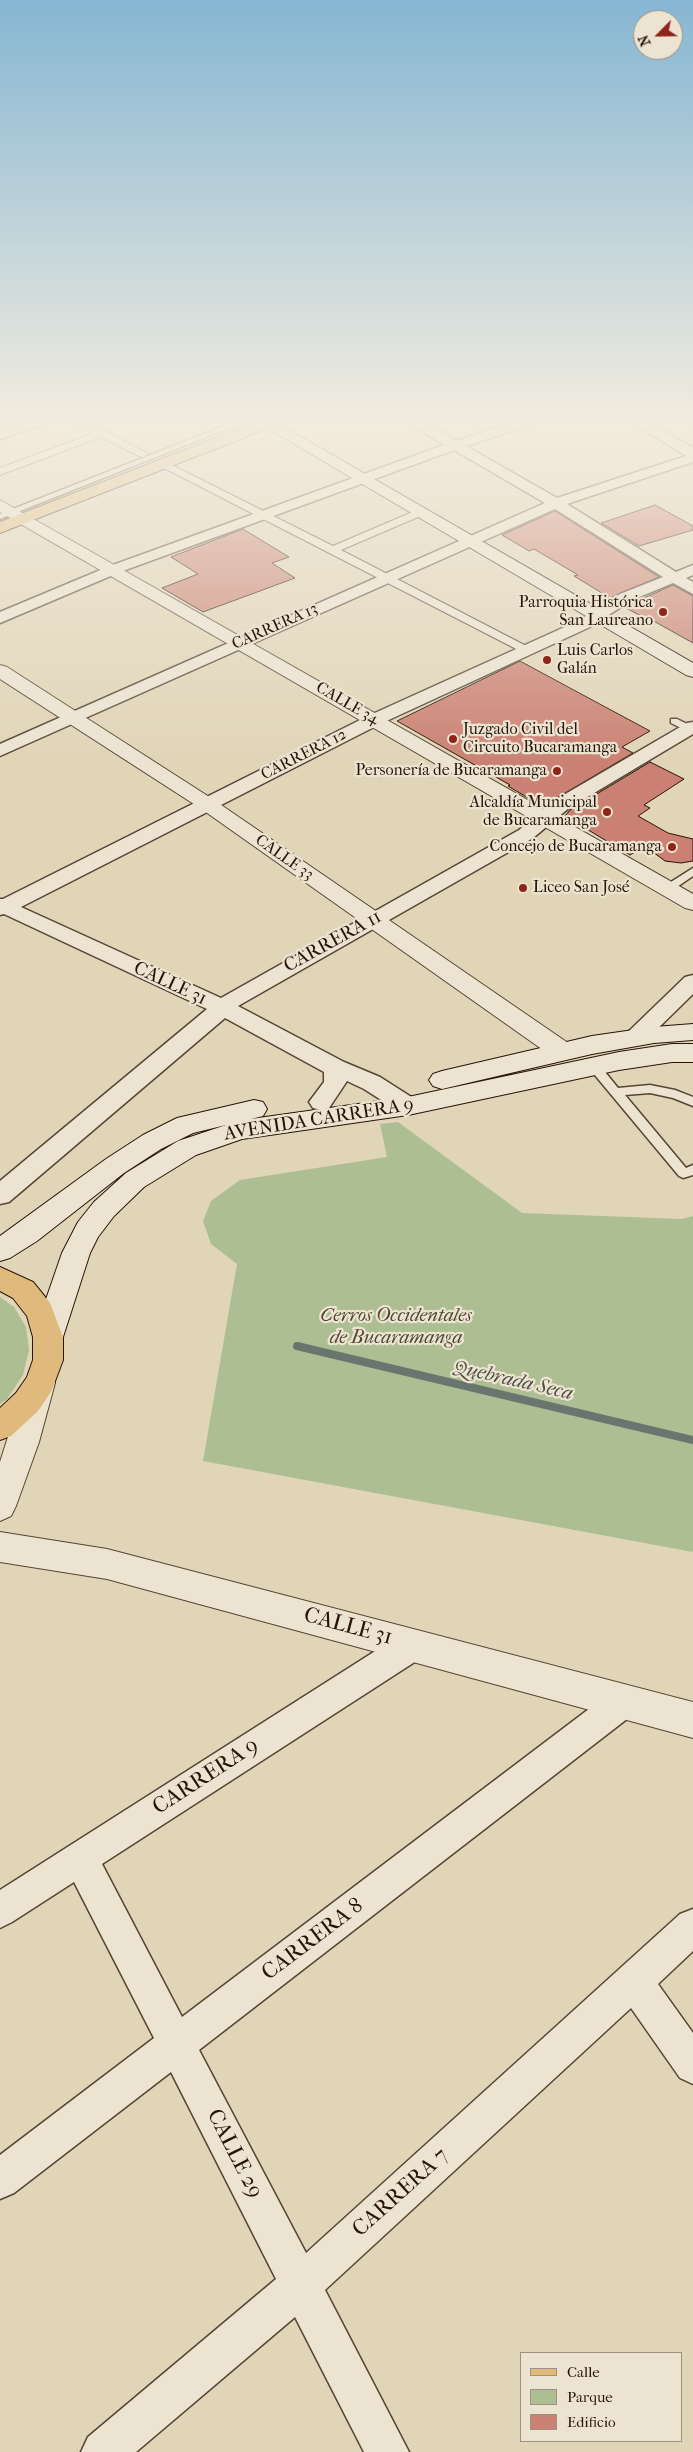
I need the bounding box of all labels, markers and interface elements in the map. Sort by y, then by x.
north arrow [633,10,683,60]
text: N [635,32,655,49]
place label: Parroquia Histórica San Laureano [519,593,653,631]
street label: CARRERA 13 [229,600,321,654]
marker: Parroquia Histórica San Laureano [657,606,669,618]
place label: Luis Carlos Galán [557,641,633,679]
marker: Luis Carlos Galán [541,654,553,666]
street label: CALLE 34 [312,678,382,730]
place label: Juzgado Civil del Circuito Bucaramanga [463,720,617,758]
street label: CARRERA 12 [258,725,350,785]
marker: Juzgado Civil del Circuito Bucaramanga [447,733,459,745]
place label: Personería de Bucaramanga [356,761,547,781]
marker: Personería de Bucaramanga [551,765,563,777]
place label: Alcaldía Municipal de Bucaramanga [470,793,597,831]
marker: Alcaldía Municipal de Bucaramanga [601,806,613,818]
street label: CALLE 33 [251,831,317,885]
place label: Concejo de Bucaramanga [489,837,662,857]
marker: Concejo de Bucaramanga [666,841,678,853]
place label: Liceo San José [533,878,630,898]
marker: Liceo San José [517,882,529,894]
street label: CARRERA 11 [280,906,386,978]
street label: CALLE 31 [130,957,210,1011]
street label: AVENIDA CARRERA 9 [223,1094,415,1146]
park label: Cerros Occidentales de Bucaramanga [320,1305,472,1349]
water label: Quebrada Seca [451,1356,575,1406]
street label: CALLE 31 [301,1603,395,1651]
street label: CARRERA 9 [148,1733,264,1821]
street label: CARRERA 8 [257,1893,369,1987]
street label: CALLE 29 [200,2105,268,2203]
street label: CARRERA 7 [348,2143,454,2243]
legend [520,2352,683,2442]
text: Calle [567,2363,600,2381]
text: Parque [567,2388,613,2406]
text: Edificio [567,2413,616,2431]

